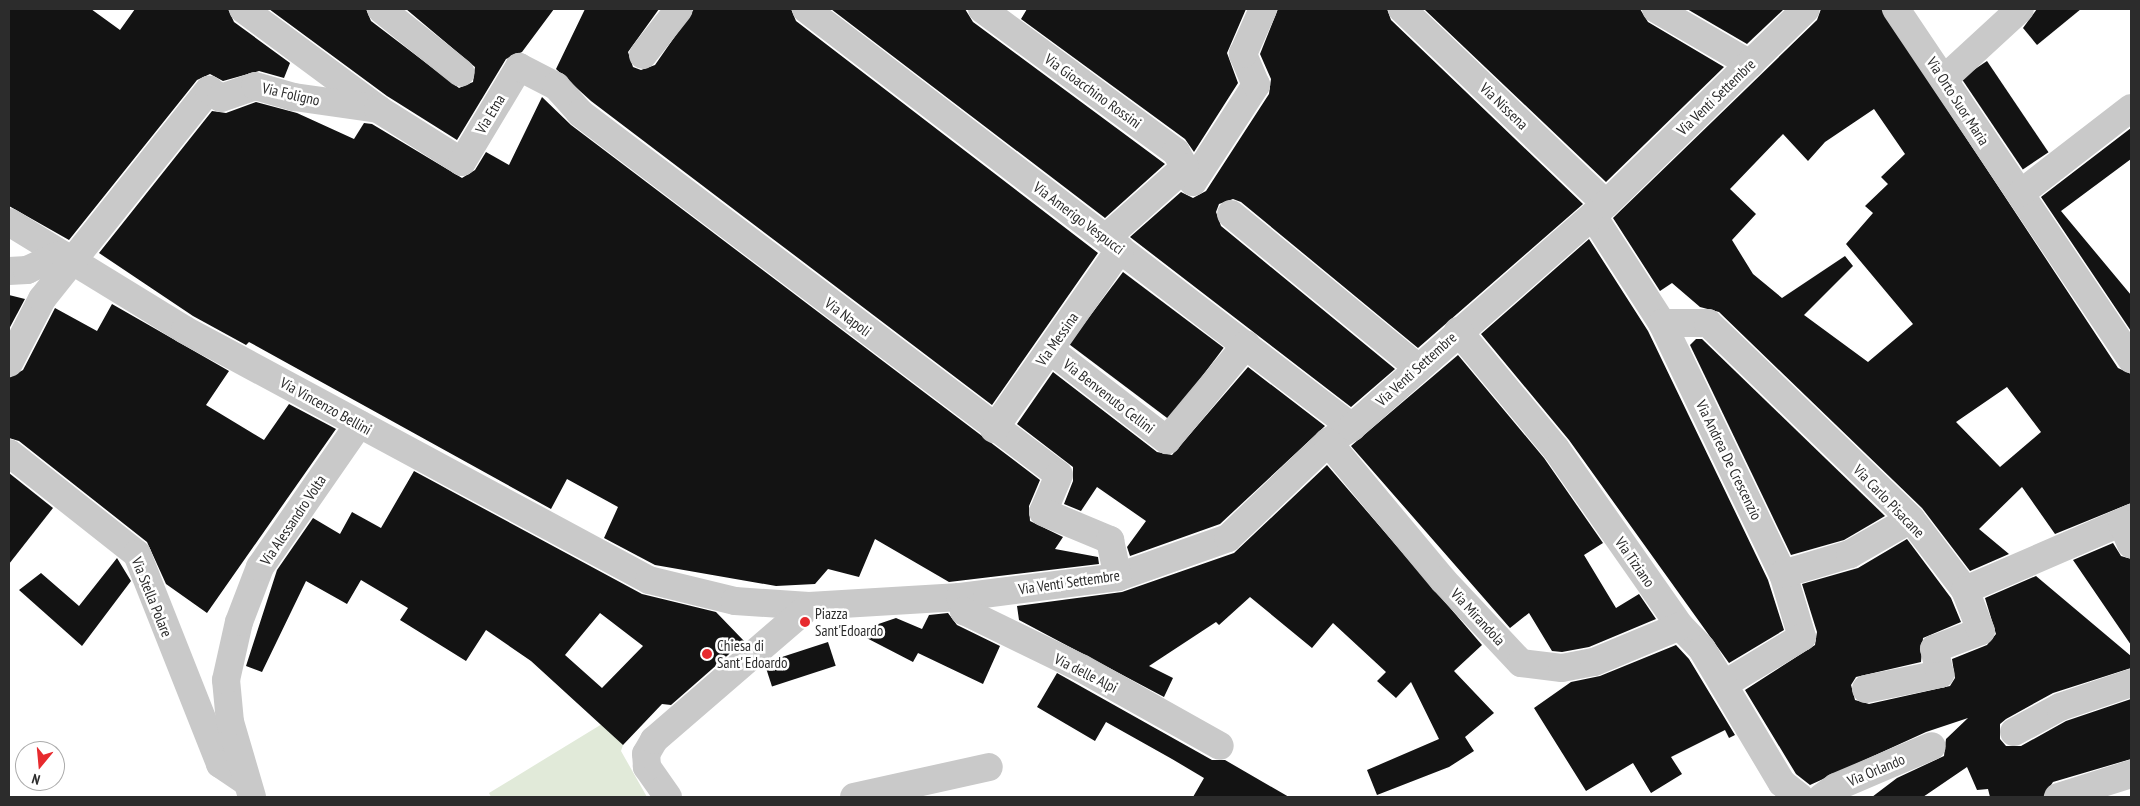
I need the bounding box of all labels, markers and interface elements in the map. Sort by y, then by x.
street label: Via Gioacchino Rossini [1041,50,1145,132]
street label: Via Orto Suor Maria [1923,54,1993,148]
street label: Via Venti Settembre [1673,55,1759,139]
street label: Via Foligno [261,79,321,109]
street label: Via Nissena [1476,79,1532,133]
street label: Via Etna [471,91,509,137]
street label: Via Amerigo Vespucci [1030,178,1128,258]
street label: Via Napoli [821,294,875,340]
street label: Via Messina [1032,309,1082,369]
street label: Via Venti Settembre [1372,328,1460,410]
street label: Via Benvenuto Cellini [1060,355,1158,437]
street label: Via Vincenzo Bellini [277,373,375,439]
street label: Via Andrea De Crescenzio [1692,397,1766,523]
street label: Via Carlo Pisacane [1850,461,1928,541]
street label: Via Alessandro Volta [256,471,330,569]
street label: Via Tiziano [1611,533,1659,591]
street label: Via Stella Polare [128,554,176,640]
street label: Via Venti Settembre [1017,566,1121,598]
street label: Via Mirandola [1447,585,1509,649]
place label: Piazza Sant'Edoardo [815,604,883,639]
marker: Piazza Sant'Edoardo [799,616,811,628]
place label: Chiesa di Sant' Edoardo [717,636,789,671]
marker: Chiesa di Sant' Edoardo [701,648,713,660]
street label: Via delle Alpi [1051,649,1121,697]
north arrow [15,741,65,791]
street label: Via Orlando [1845,750,1907,790]
text: N [30,770,42,789]

